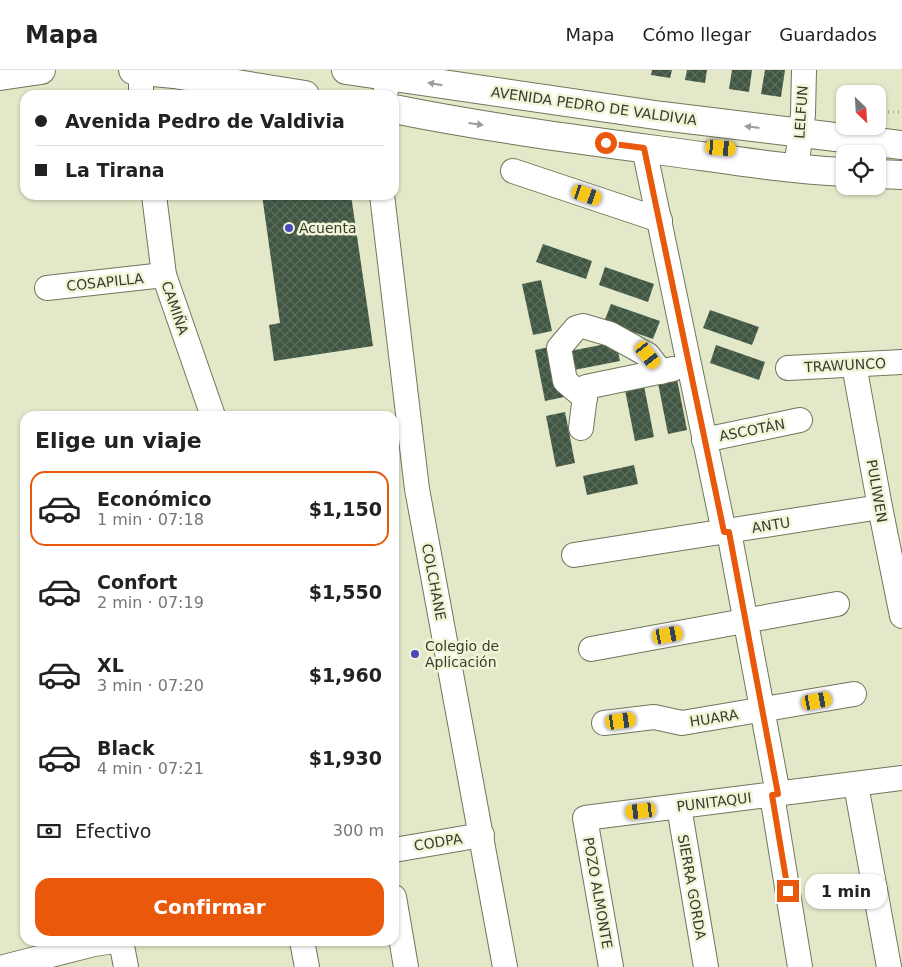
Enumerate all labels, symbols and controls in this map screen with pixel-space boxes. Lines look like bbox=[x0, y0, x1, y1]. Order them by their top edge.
text: Mapa bbox=[25, 21, 98, 49]
text: Mapa bbox=[565, 24, 614, 45]
text: Cómo llegar bbox=[642, 24, 751, 45]
text: Guardados bbox=[779, 24, 877, 45]
one-way arrow bbox=[427, 79, 443, 87]
street label: AVENIDA PEDRO DE VALDIVIA bbox=[490, 84, 698, 128]
street label: LELFUN bbox=[791, 85, 811, 139]
north arrow bbox=[836, 85, 886, 135]
map controls bbox=[836, 85, 886, 195]
text: Avenida Pedro de Valdivia bbox=[65, 110, 345, 132]
one-way arrow bbox=[468, 121, 484, 129]
one-way arrow bbox=[744, 123, 760, 131]
route start bbox=[595, 132, 617, 154]
car bbox=[705, 139, 736, 157]
button: locate bbox=[836, 145, 886, 195]
text: La Tirana bbox=[65, 159, 165, 181]
car bbox=[570, 183, 603, 207]
place label: Acuenta bbox=[299, 220, 356, 236]
marker: Acuenta bbox=[283, 222, 295, 234]
street label: COSAPILLA bbox=[66, 270, 145, 294]
street label: CAMIÑA bbox=[158, 279, 192, 337]
car bbox=[632, 339, 663, 371]
street label: TRAWUNCO bbox=[803, 355, 886, 375]
street label: ASCOTÁN bbox=[718, 416, 786, 444]
text: Elige un viaje bbox=[35, 428, 202, 453]
street label: PULIWEN bbox=[864, 458, 890, 524]
icon: car bbox=[37, 486, 82, 531]
text: Económico bbox=[97, 488, 212, 510]
text: $1,150 bbox=[309, 498, 382, 520]
text: 1 min · 07:18 bbox=[97, 510, 204, 529]
street label: ANTU bbox=[751, 514, 791, 536]
street label: COLCHANE bbox=[419, 542, 449, 622]
icon: car bbox=[37, 569, 82, 614]
text: Confort bbox=[97, 571, 177, 593]
text: $1,550 bbox=[309, 581, 382, 603]
text: 2 min · 07:19 bbox=[97, 593, 204, 612]
car bbox=[651, 625, 684, 645]
place label: Colegio de Aplicación bbox=[425, 638, 499, 670]
marker: Colegio de Aplicación bbox=[409, 648, 421, 660]
icon: car bbox=[37, 652, 82, 697]
text: XL bbox=[97, 654, 124, 676]
text: $1,960 bbox=[309, 664, 382, 686]
text: 3 min · 07:20 bbox=[97, 676, 204, 695]
car bbox=[800, 691, 833, 711]
street label: HUARA bbox=[689, 706, 740, 730]
car bbox=[605, 711, 636, 731]
icon: car bbox=[37, 735, 82, 780]
text: Black bbox=[97, 737, 155, 759]
text: $1,930 bbox=[309, 747, 382, 769]
text: 4 min · 07:21 bbox=[97, 759, 204, 778]
street label: PUNITAQUI bbox=[676, 789, 752, 815]
car bbox=[625, 802, 656, 820]
icon: cash bbox=[35, 817, 63, 845]
text: Efectivo bbox=[75, 820, 151, 842]
text: 300 m bbox=[333, 821, 384, 840]
street label: CODPA bbox=[413, 830, 464, 854]
street label: SIERRA GORDA bbox=[675, 833, 709, 941]
street label: POZO ALMONTE bbox=[580, 836, 616, 950]
callout: 1 min bbox=[806, 874, 888, 908]
button: Confirmar bbox=[35, 878, 384, 936]
route end bbox=[777, 880, 799, 902]
text: 1 min bbox=[821, 882, 871, 901]

